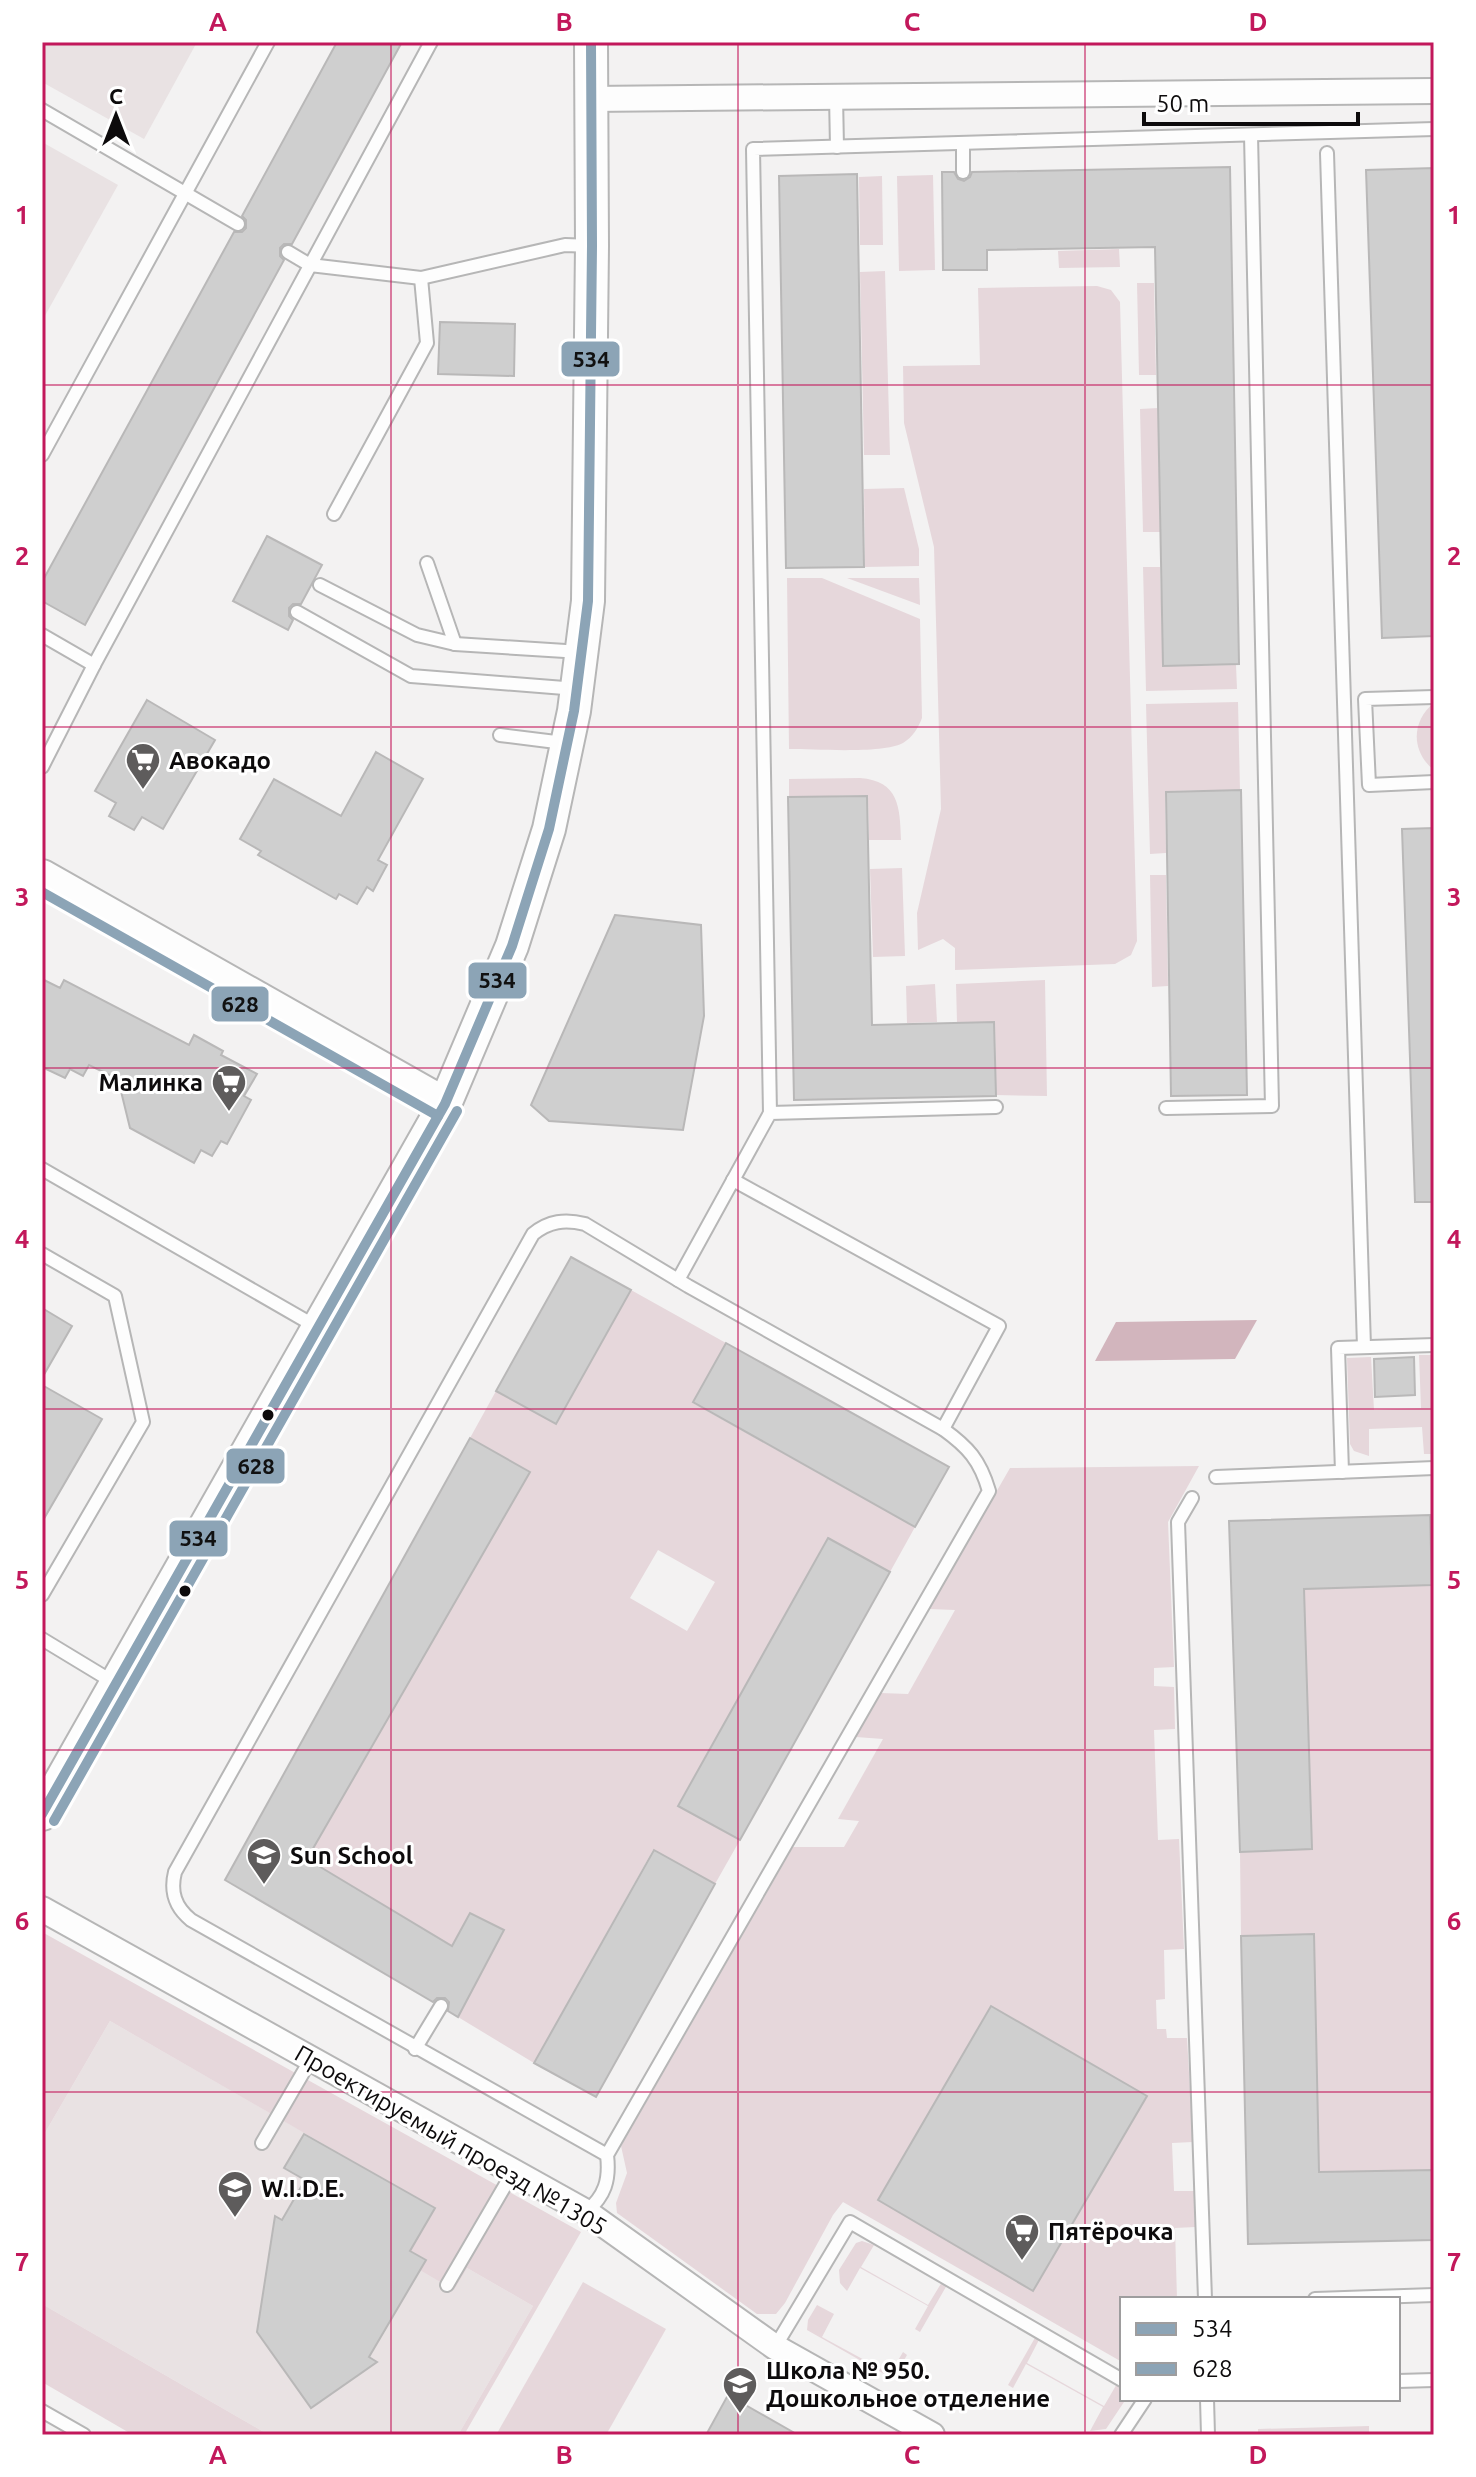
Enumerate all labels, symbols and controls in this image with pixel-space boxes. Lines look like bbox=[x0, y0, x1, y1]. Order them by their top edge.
text: A bbox=[209, 7, 228, 36]
text: B bbox=[555, 7, 573, 36]
text: C bbox=[904, 7, 921, 36]
text: D bbox=[1249, 7, 1267, 36]
north arrow bbox=[76, 76, 156, 156]
scale bar bbox=[1144, 76, 1358, 126]
text: С bbox=[109, 83, 123, 108]
text: 50 m bbox=[1156, 90, 1209, 117]
text: 1 bbox=[15, 200, 29, 229]
text: 1 bbox=[1447, 200, 1461, 229]
line badge: 534 bbox=[560, 340, 621, 378]
text: 534 bbox=[572, 346, 610, 371]
text: 2 bbox=[15, 541, 29, 570]
text: 2 bbox=[1447, 541, 1461, 570]
supermarket icon: Авокадо bbox=[124, 741, 162, 791]
place label: Авокадо bbox=[169, 747, 271, 774]
text: 3 bbox=[15, 882, 29, 911]
text: 3 bbox=[1447, 882, 1461, 911]
line badge: 534 bbox=[467, 961, 528, 1000]
text: 534 bbox=[478, 967, 516, 992]
line badge: 628 bbox=[210, 985, 270, 1023]
text: 628 bbox=[221, 991, 259, 1016]
supermarket icon: Малинка bbox=[210, 1063, 248, 1113]
place label: Малинка bbox=[98, 1069, 203, 1096]
text: 4 bbox=[15, 1224, 29, 1253]
text: 4 bbox=[1447, 1224, 1461, 1253]
unlabelled marker bbox=[260, 1407, 276, 1423]
line badge: 628 bbox=[225, 1447, 286, 1485]
text: 628 bbox=[237, 1453, 275, 1478]
line badge: 534 bbox=[168, 1519, 229, 1558]
text: 534 bbox=[179, 1525, 217, 1550]
text: 5 bbox=[15, 1565, 29, 1594]
text: 5 bbox=[1447, 1565, 1461, 1594]
unlabelled marker bbox=[177, 1583, 193, 1599]
school or university icon: Sun School bbox=[245, 1836, 283, 1886]
place label: Sun School bbox=[290, 1842, 413, 1869]
text: 6 bbox=[15, 1906, 29, 1935]
text: 6 bbox=[1447, 1906, 1461, 1935]
street label: Проектируемый проезд №1305 bbox=[290, 2039, 612, 2241]
school or university icon: W.I.D.E. bbox=[216, 2169, 254, 2219]
place label: W.I.D.E. bbox=[261, 2175, 344, 2202]
supermarket icon: Пятёрочка bbox=[1003, 2212, 1041, 2262]
place label: Пятёрочка bbox=[1048, 2218, 1174, 2245]
text: 7 bbox=[15, 2247, 29, 2276]
text: 7 bbox=[1447, 2247, 1461, 2276]
legend bbox=[1120, 2297, 1400, 2401]
text: 534 bbox=[1192, 2315, 1233, 2342]
text: 628 bbox=[1192, 2355, 1233, 2382]
place label: Школа № 950. Дошкольное отделение bbox=[766, 2357, 1050, 2412]
school or university icon: Школа № 950. Дошкольное отделение bbox=[721, 2365, 759, 2415]
text: A bbox=[209, 2440, 228, 2469]
text: B bbox=[555, 2440, 573, 2469]
text: C bbox=[904, 2440, 921, 2469]
text: D bbox=[1249, 2440, 1267, 2469]

